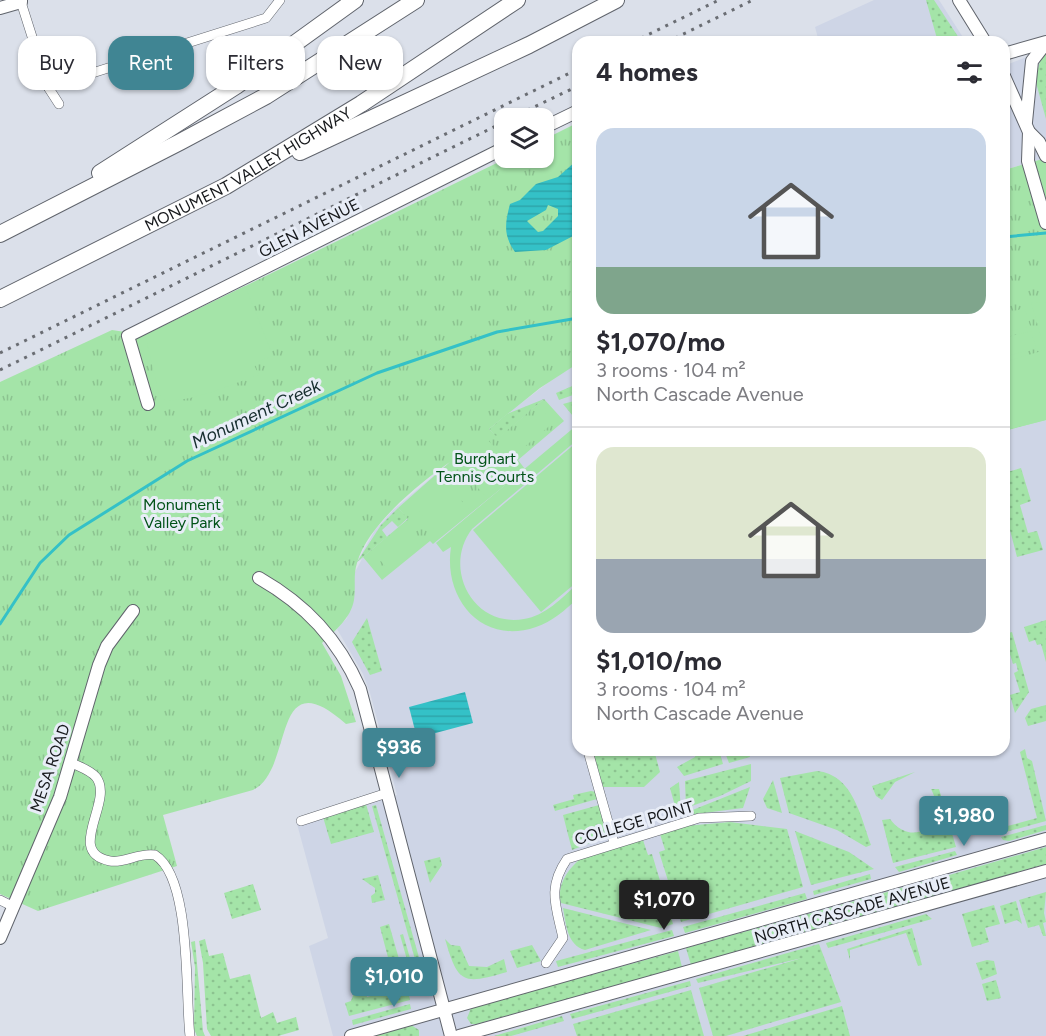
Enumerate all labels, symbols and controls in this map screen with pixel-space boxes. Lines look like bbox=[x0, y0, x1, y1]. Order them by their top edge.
chip: Buy bbox=[18, 36, 96, 90]
chip: Rent bbox=[108, 36, 194, 90]
chip: Filters bbox=[206, 36, 305, 90]
chip: New bbox=[317, 36, 403, 90]
text: 4 homes bbox=[596, 56, 698, 88]
icon: filters bbox=[953, 56, 986, 89]
street label: MONUMENT VALLEY HIGHWAY bbox=[141, 103, 355, 235]
map controls bbox=[494, 108, 554, 168]
button: layers bbox=[494, 108, 554, 168]
icon: home bbox=[737, 167, 845, 275]
street label: GLEN AVENUE bbox=[256, 195, 362, 261]
text: $1,070/mo bbox=[596, 326, 725, 358]
text: 3 rooms · 104 m² bbox=[596, 358, 746, 382]
water label: Monument Creek bbox=[188, 374, 325, 454]
text: North Cascade Avenue bbox=[596, 382, 804, 406]
park label: Burghart Tennis Courts bbox=[436, 449, 534, 486]
icon: home bbox=[737, 486, 845, 594]
park label: Monument Valley Park bbox=[143, 495, 221, 532]
text: $1,010/mo bbox=[596, 645, 722, 677]
text: 3 rooms · 104 m² bbox=[596, 677, 746, 701]
text: North Cascade Avenue bbox=[596, 701, 804, 725]
street label: MESA ROAD bbox=[26, 721, 74, 815]
pin: $936 bbox=[363, 728, 435, 779]
text: $936 bbox=[376, 735, 422, 759]
pin: $1,980 bbox=[915, 796, 1013, 847]
street label: COLLEGE POINT bbox=[572, 797, 696, 849]
text: $1,980 bbox=[933, 803, 995, 827]
street label: NORTH CASCADE AVENUE bbox=[752, 873, 952, 947]
pin: $1,070 bbox=[615, 880, 713, 931]
text: $1,070 bbox=[633, 887, 695, 911]
pin: $1,010 bbox=[345, 957, 443, 1008]
text: $1,010 bbox=[364, 964, 424, 988]

